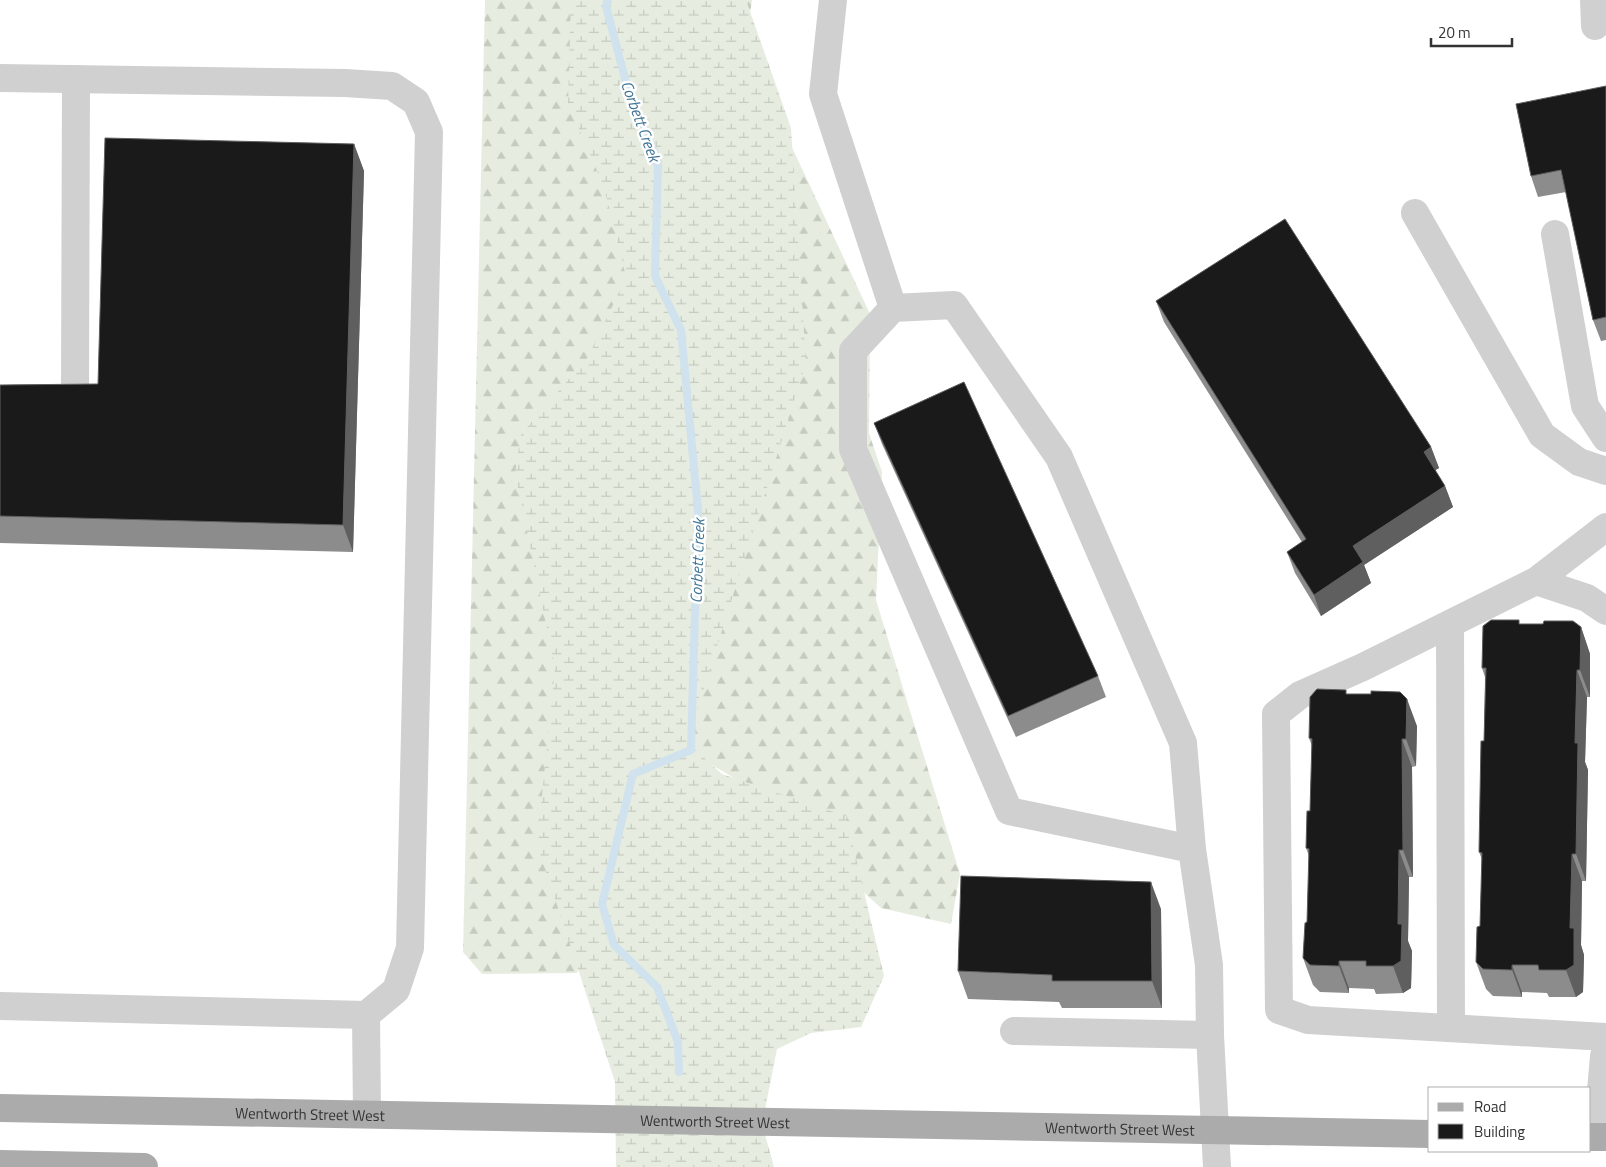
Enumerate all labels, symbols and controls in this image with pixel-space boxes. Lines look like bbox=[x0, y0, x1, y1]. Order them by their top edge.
scale bar bbox=[1431, 15, 1512, 47]
text: 20 m bbox=[1438, 21, 1471, 44]
water label: Corbett Creek bbox=[615, 77, 667, 167]
water label: Corbett Creek bbox=[684, 516, 711, 604]
legend bbox=[1428, 1087, 1591, 1152]
text: Road bbox=[1474, 1095, 1506, 1118]
street label: Wentworth Street West bbox=[235, 1101, 386, 1127]
street label: Wentworth Street West bbox=[640, 1108, 791, 1134]
street label: Wentworth Street West bbox=[1045, 1116, 1196, 1141]
text: Building bbox=[1474, 1120, 1525, 1143]

